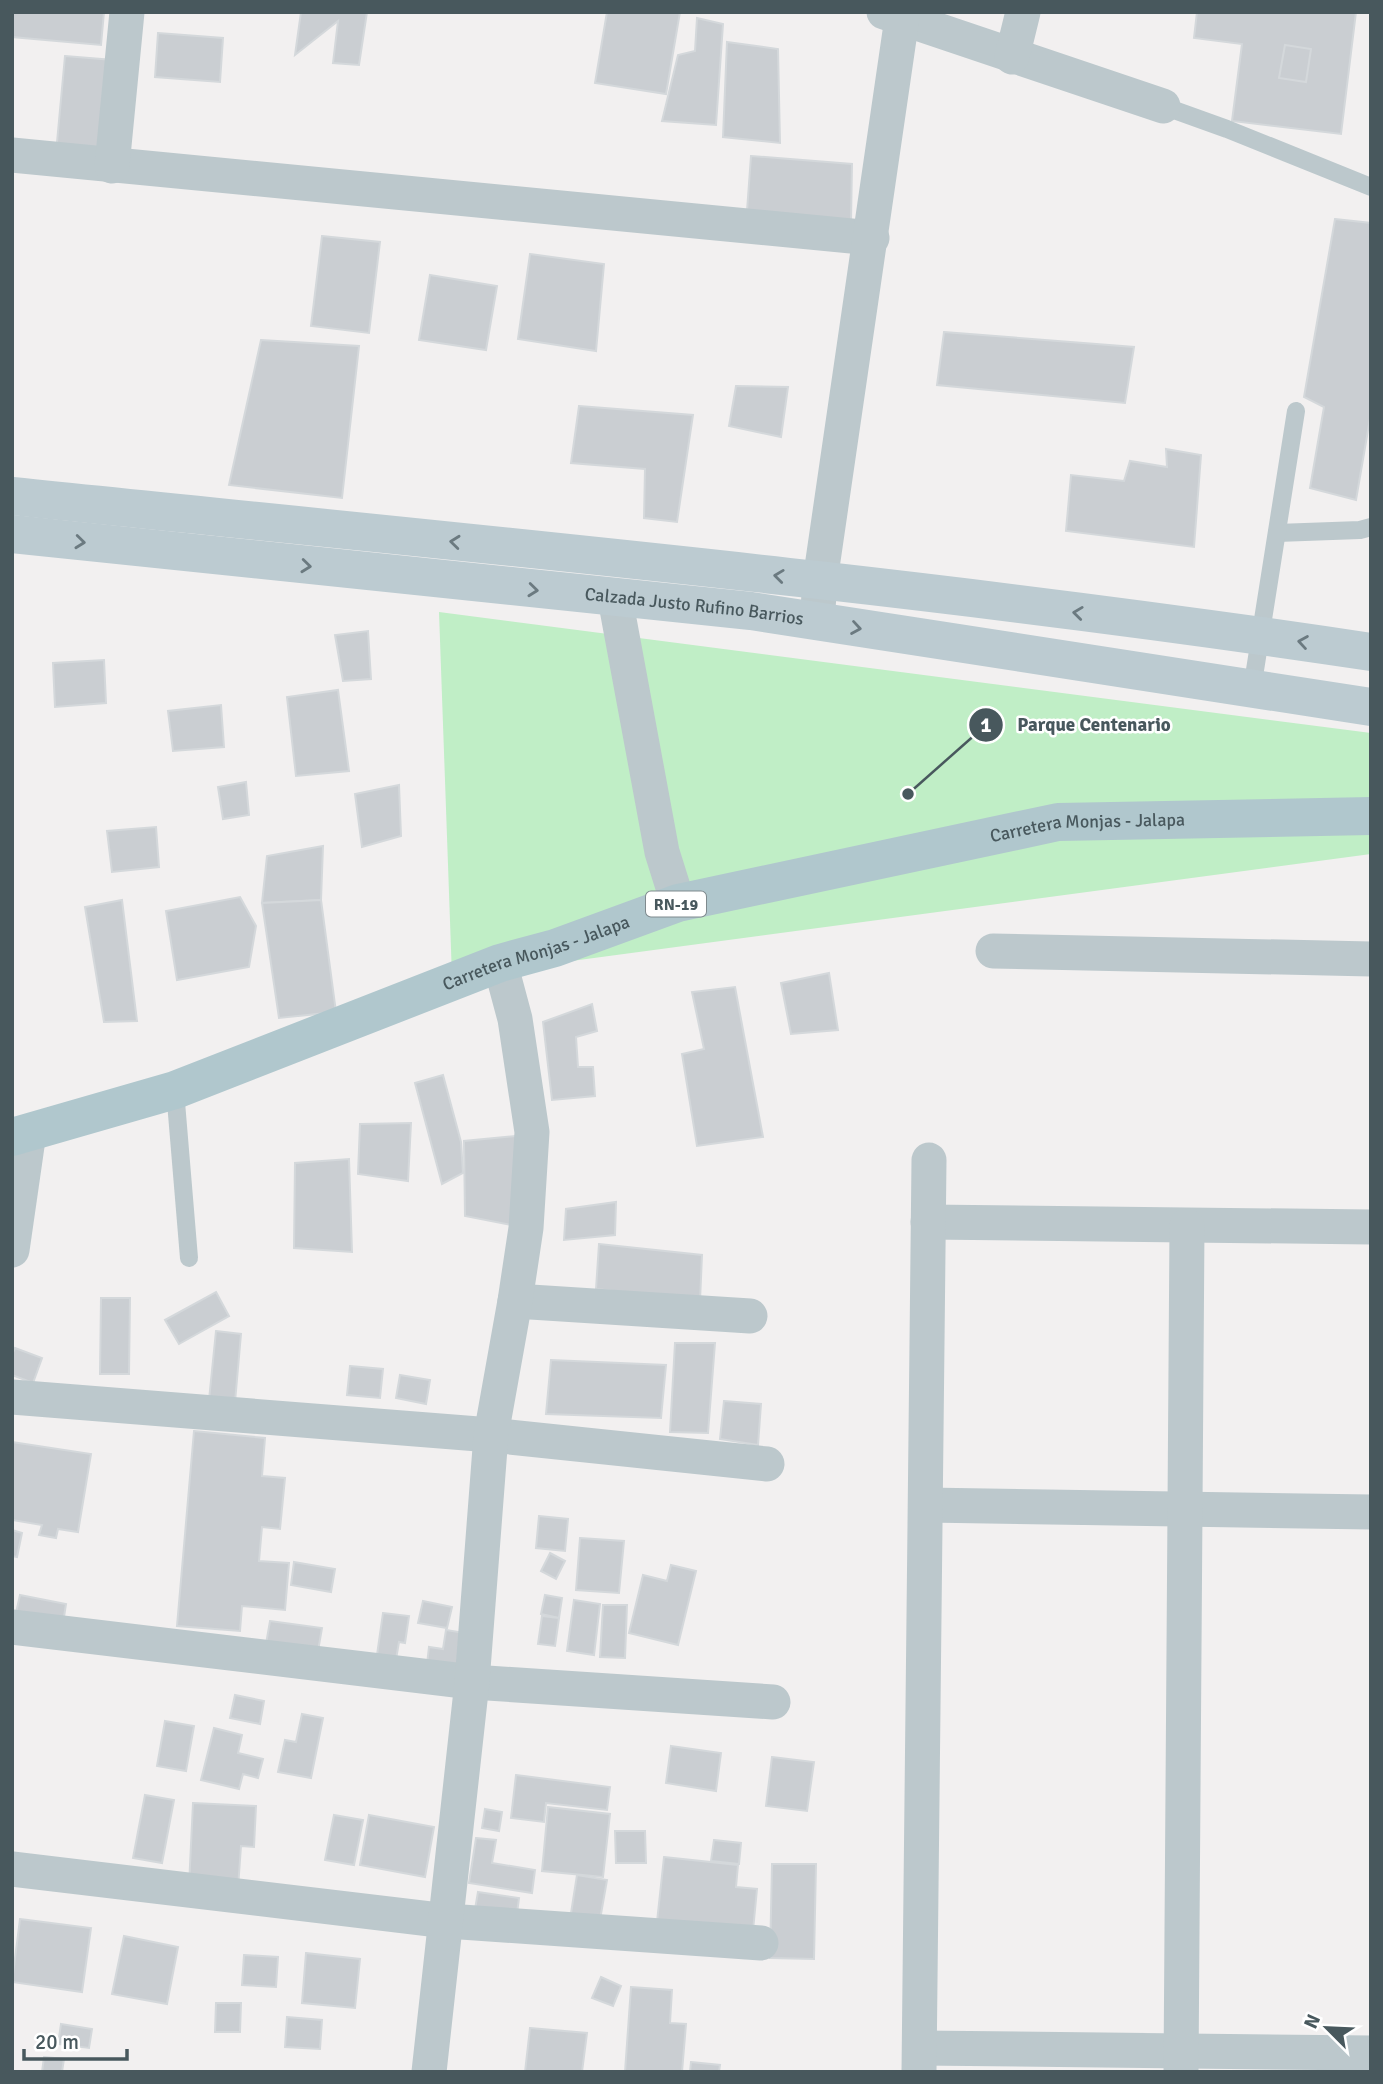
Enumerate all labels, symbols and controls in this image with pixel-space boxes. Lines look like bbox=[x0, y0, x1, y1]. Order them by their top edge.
one-way arrow bbox=[74, 534, 86, 549]
one-way arrow bbox=[449, 534, 461, 549]
one-way arrow bbox=[301, 558, 312, 573]
one-way arrow bbox=[773, 568, 785, 583]
one-way arrow bbox=[527, 582, 538, 597]
street label: Calzada Justo Rufino Barrios bbox=[584, 583, 805, 630]
one-way arrow bbox=[1072, 605, 1084, 620]
one-way arrow bbox=[850, 620, 862, 635]
one-way arrow bbox=[1297, 635, 1309, 650]
callout: Parque Centenario bbox=[968, 705, 1185, 745]
text: 1 bbox=[980, 712, 992, 738]
text: Parque Centenario bbox=[1017, 713, 1171, 737]
street label: Carretera Monjas - Jalapa bbox=[988, 809, 1185, 847]
road number: RN-19 bbox=[646, 891, 706, 916]
street label: Carretera Monjas - Jalapa bbox=[439, 911, 633, 995]
north arrow bbox=[1292, 1993, 1362, 2063]
text: N bbox=[1299, 2011, 1326, 2032]
scale bar bbox=[24, 2018, 128, 2062]
text: 20 m bbox=[35, 2029, 79, 2055]

